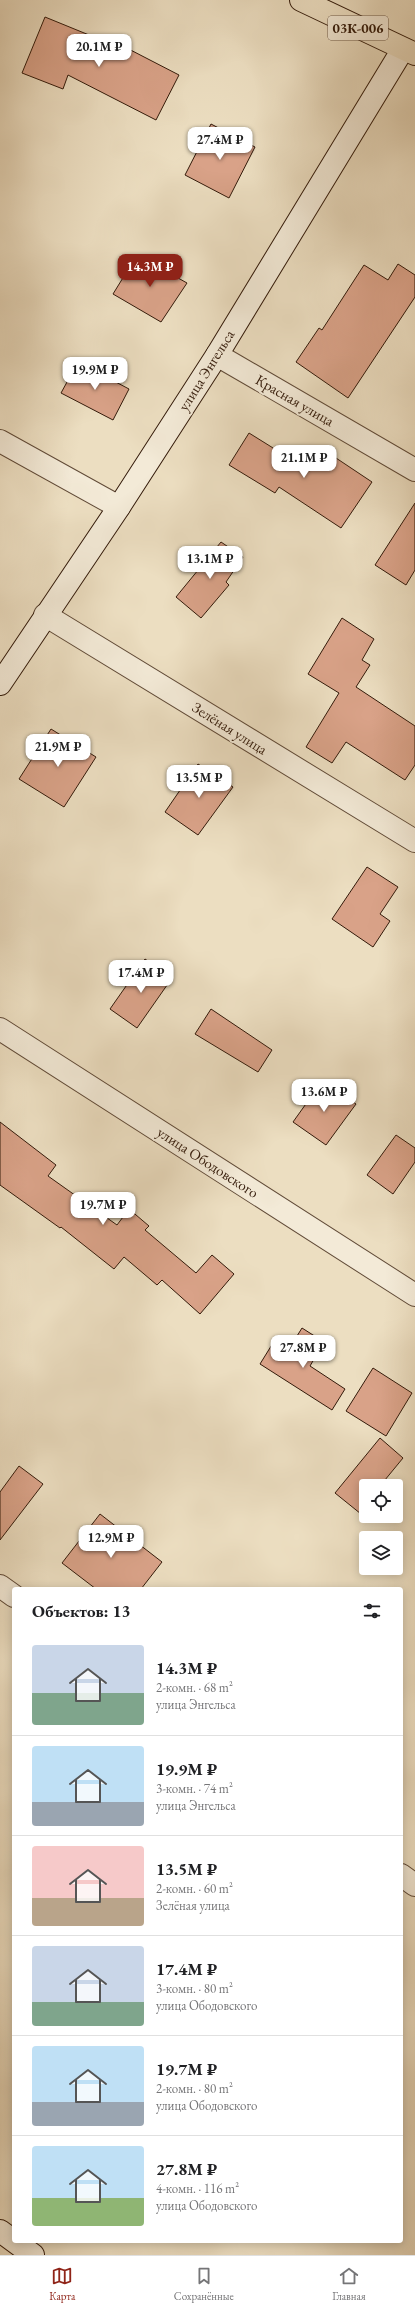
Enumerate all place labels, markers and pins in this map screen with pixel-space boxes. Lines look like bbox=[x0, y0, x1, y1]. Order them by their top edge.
pin: 20.1M ₽ bbox=[62, 34, 136, 68]
pin: 27.4M ₽ bbox=[183, 127, 257, 161]
pin: 14.3M ₽ bbox=[113, 254, 187, 288]
pin: 19.9M ₽ bbox=[58, 357, 132, 391]
pin: 21.1M ₽ bbox=[267, 445, 341, 479]
pin: 13.1M ₽ bbox=[173, 546, 247, 580]
pin: 21.9M ₽ bbox=[21, 734, 95, 768]
pin: 13.5M ₽ bbox=[162, 765, 236, 799]
pin: 17.4M ₽ bbox=[104, 960, 178, 994]
pin: 13.6M ₽ bbox=[287, 1079, 361, 1113]
pin: 19.7M ₽ bbox=[66, 1192, 140, 1226]
pin: 27.8M ₽ bbox=[266, 1335, 340, 1369]
pin: 12.9M ₽ bbox=[74, 1525, 148, 1559]

